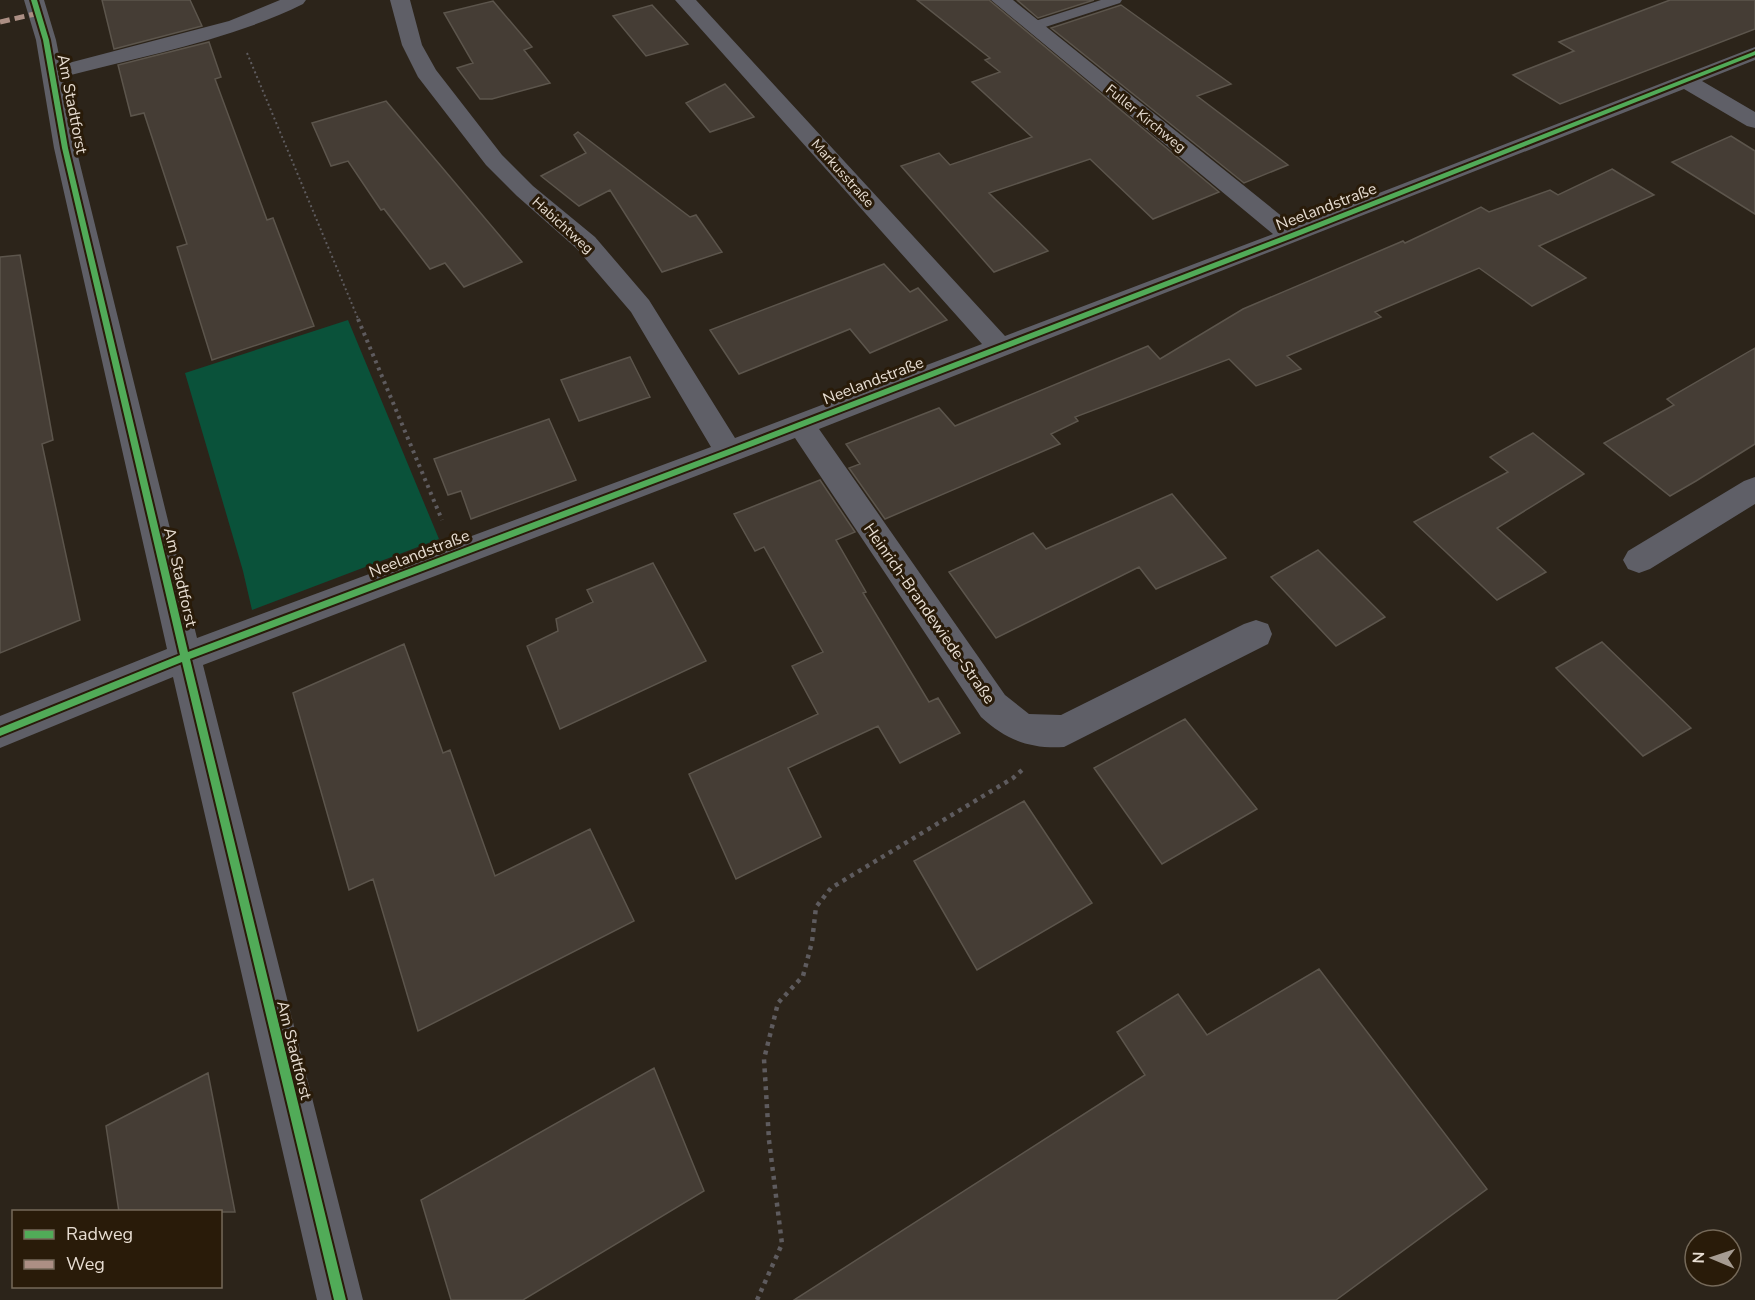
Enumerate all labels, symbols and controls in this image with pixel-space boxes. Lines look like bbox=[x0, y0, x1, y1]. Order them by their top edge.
street label: Am Stadtforst bbox=[52, 52, 93, 156]
street label: Fuller Kirchweg bbox=[1102, 80, 1190, 157]
street label: Markusstraße bbox=[807, 135, 878, 212]
street label: Neelandstraße bbox=[1273, 178, 1380, 236]
street label: Habichtweg bbox=[528, 193, 597, 258]
street label: Neelandstraße bbox=[820, 352, 927, 410]
street label: Heinrich-Brandewiede-Straße bbox=[858, 519, 1000, 708]
street label: Am Stadtforst bbox=[158, 525, 202, 629]
street label: Neelandstraße bbox=[366, 525, 473, 583]
street label: Am Stadtforst bbox=[271, 998, 317, 1102]
legend bbox=[12, 1210, 222, 1288]
text: Radweg bbox=[66, 1222, 133, 1246]
north arrow bbox=[1683, 1228, 1743, 1288]
text: N bbox=[1688, 1251, 1710, 1264]
text: Weg bbox=[66, 1252, 105, 1276]

